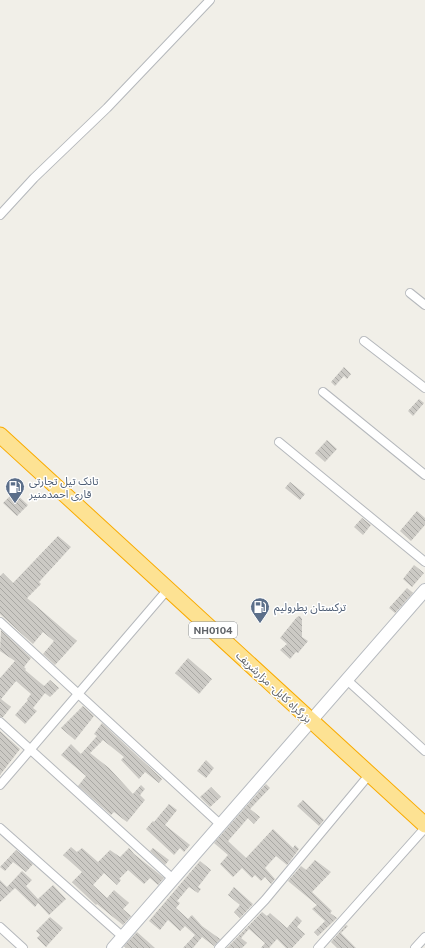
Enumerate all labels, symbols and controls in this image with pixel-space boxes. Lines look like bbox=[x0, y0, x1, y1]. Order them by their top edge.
place label: تانک تیل تجارتی قاری احمدمنیر bbox=[28, 475, 99, 501]
fuel station icon: تانک تیل تجارتی قاری احمدمنیر bbox=[4, 476, 26, 504]
fuel station icon: ترکستان پطرولیم bbox=[249, 596, 271, 624]
place label: ترکستان پطرولیم bbox=[274, 601, 346, 616]
road number: NH0104 bbox=[189, 622, 237, 638]
street label: بزرگراه کابل - مزارشریف bbox=[233, 649, 314, 726]

